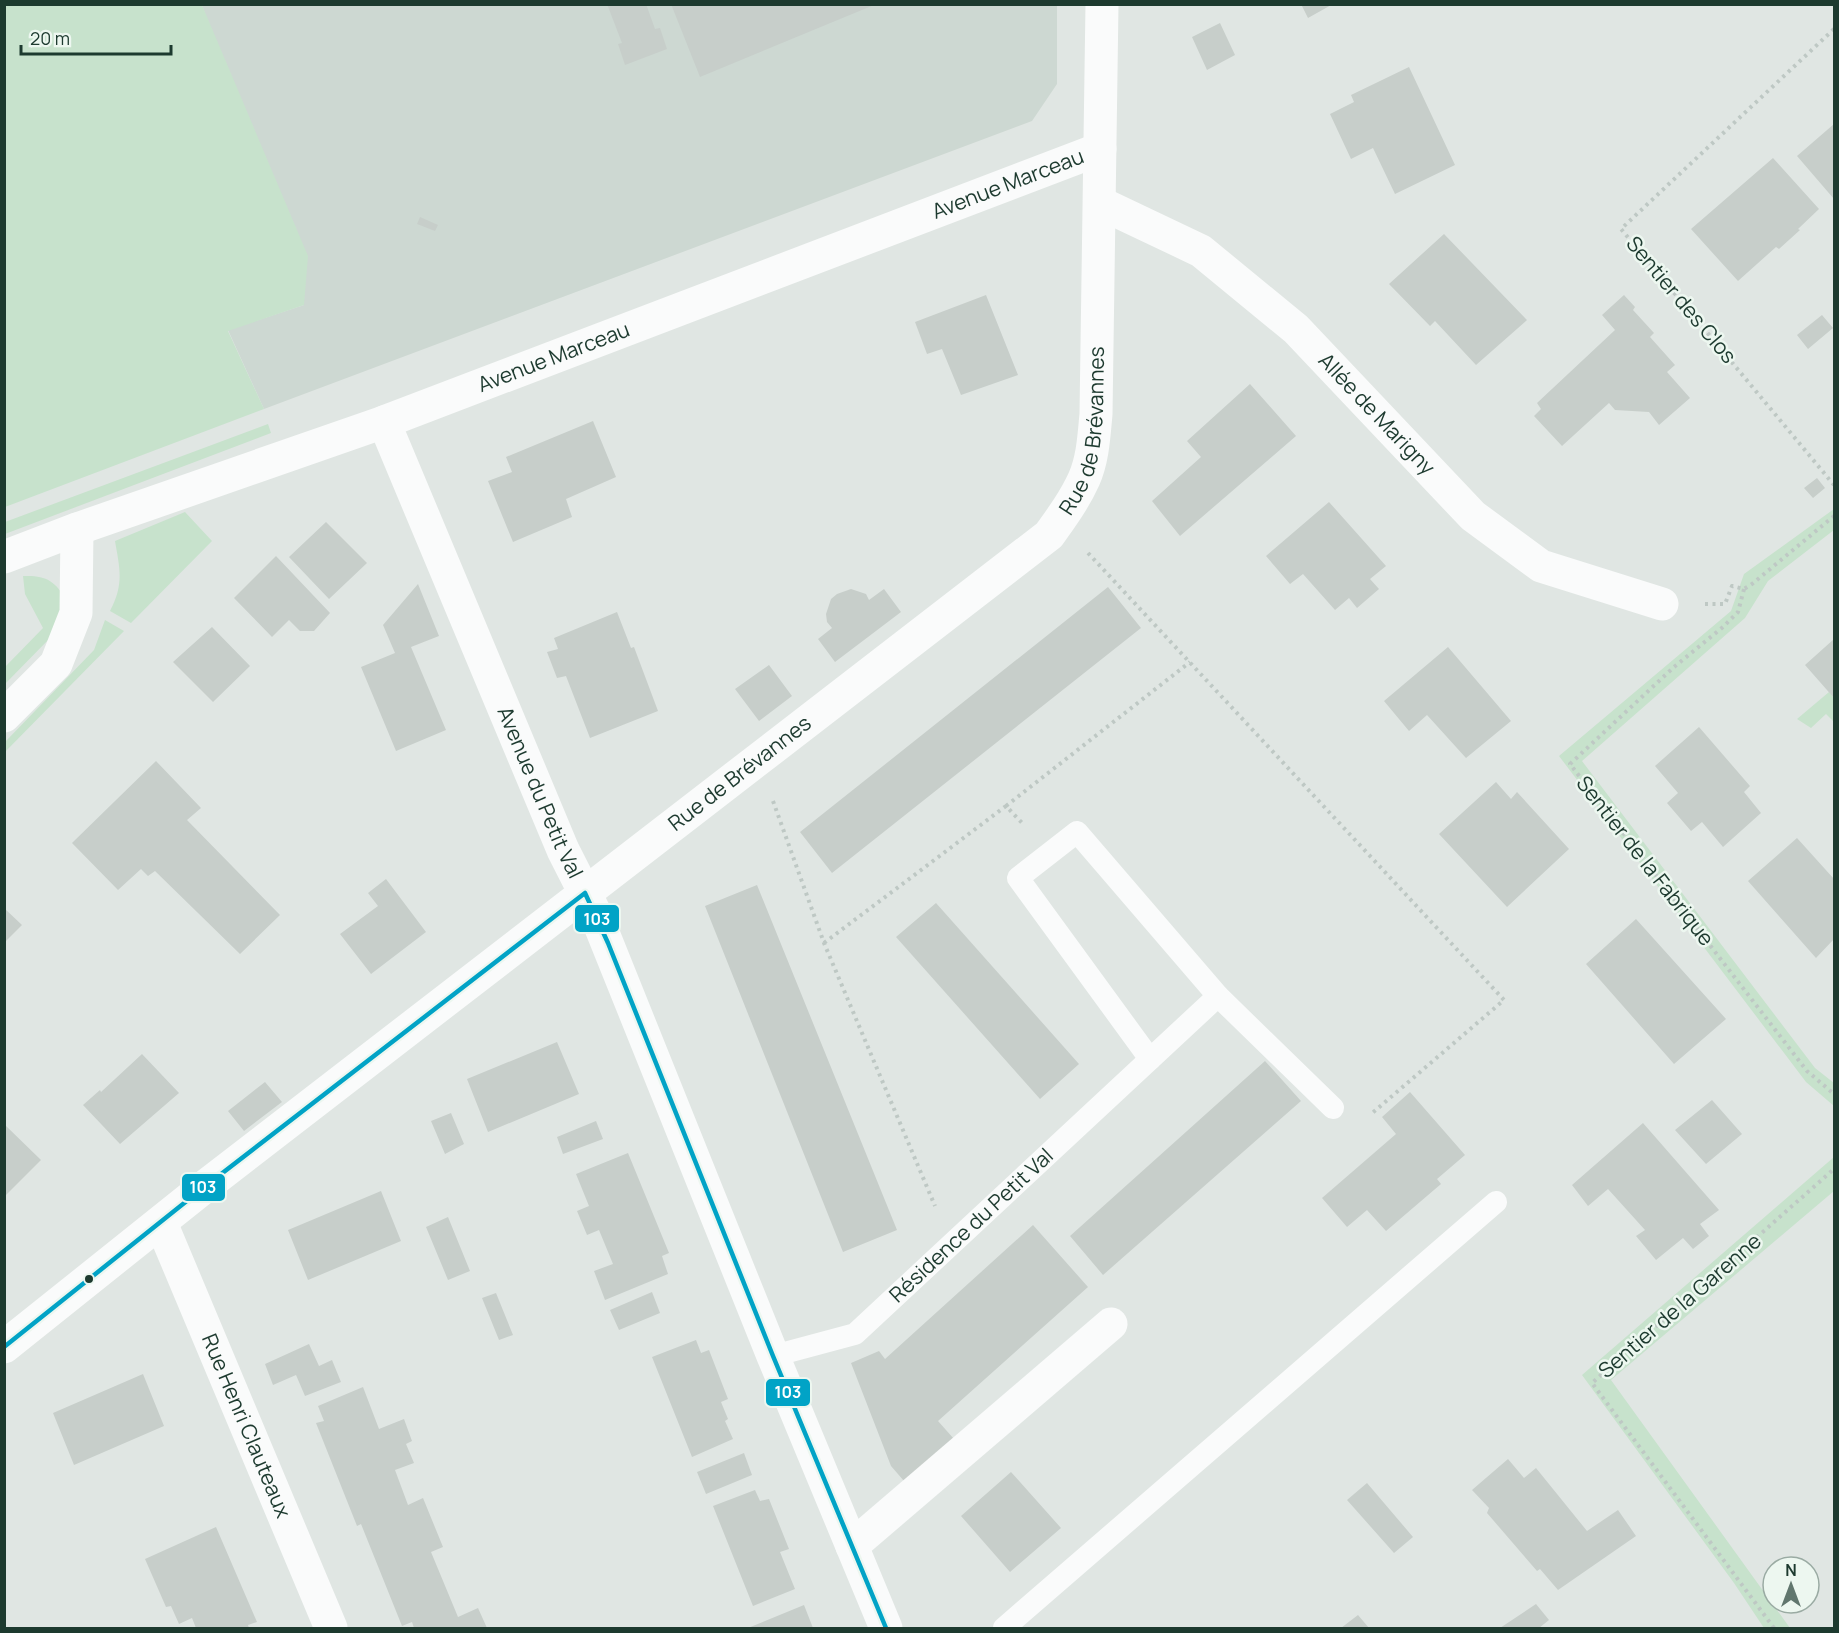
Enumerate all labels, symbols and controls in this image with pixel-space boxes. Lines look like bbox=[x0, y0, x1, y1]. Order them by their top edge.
scale bar bbox=[21, 18, 171, 56]
text: 20 m bbox=[30, 26, 70, 50]
street label: Avenue Marceau bbox=[928, 142, 1087, 225]
street label: Sentier des Clos bbox=[1620, 230, 1743, 369]
street label: Avenue Marceau bbox=[474, 315, 633, 398]
street label: Rue de Brévannes bbox=[1052, 346, 1110, 520]
street label: Allée de Marigny bbox=[1313, 346, 1442, 481]
street label: Avenue du Petit Val bbox=[492, 702, 590, 883]
street label: Rue de Brévannes bbox=[662, 709, 817, 837]
street label: Sentier de la Fabrique bbox=[1571, 770, 1721, 951]
line badge: 103 bbox=[574, 904, 620, 933]
text: 103 bbox=[584, 908, 610, 930]
street label: Résidence du Petit Val bbox=[883, 1142, 1059, 1308]
line badge: 103 bbox=[181, 1173, 226, 1202]
text: 103 bbox=[190, 1176, 216, 1198]
street label: Sentier de la Garenne bbox=[1592, 1227, 1767, 1384]
unlabelled marker bbox=[83, 1273, 95, 1285]
street label: Rue Henri Clauteaux bbox=[196, 1329, 298, 1522]
line badge: 103 bbox=[765, 1378, 811, 1407]
text: 103 bbox=[775, 1381, 801, 1403]
north arrow bbox=[1761, 1555, 1821, 1615]
text: N bbox=[1785, 1559, 1797, 1581]

